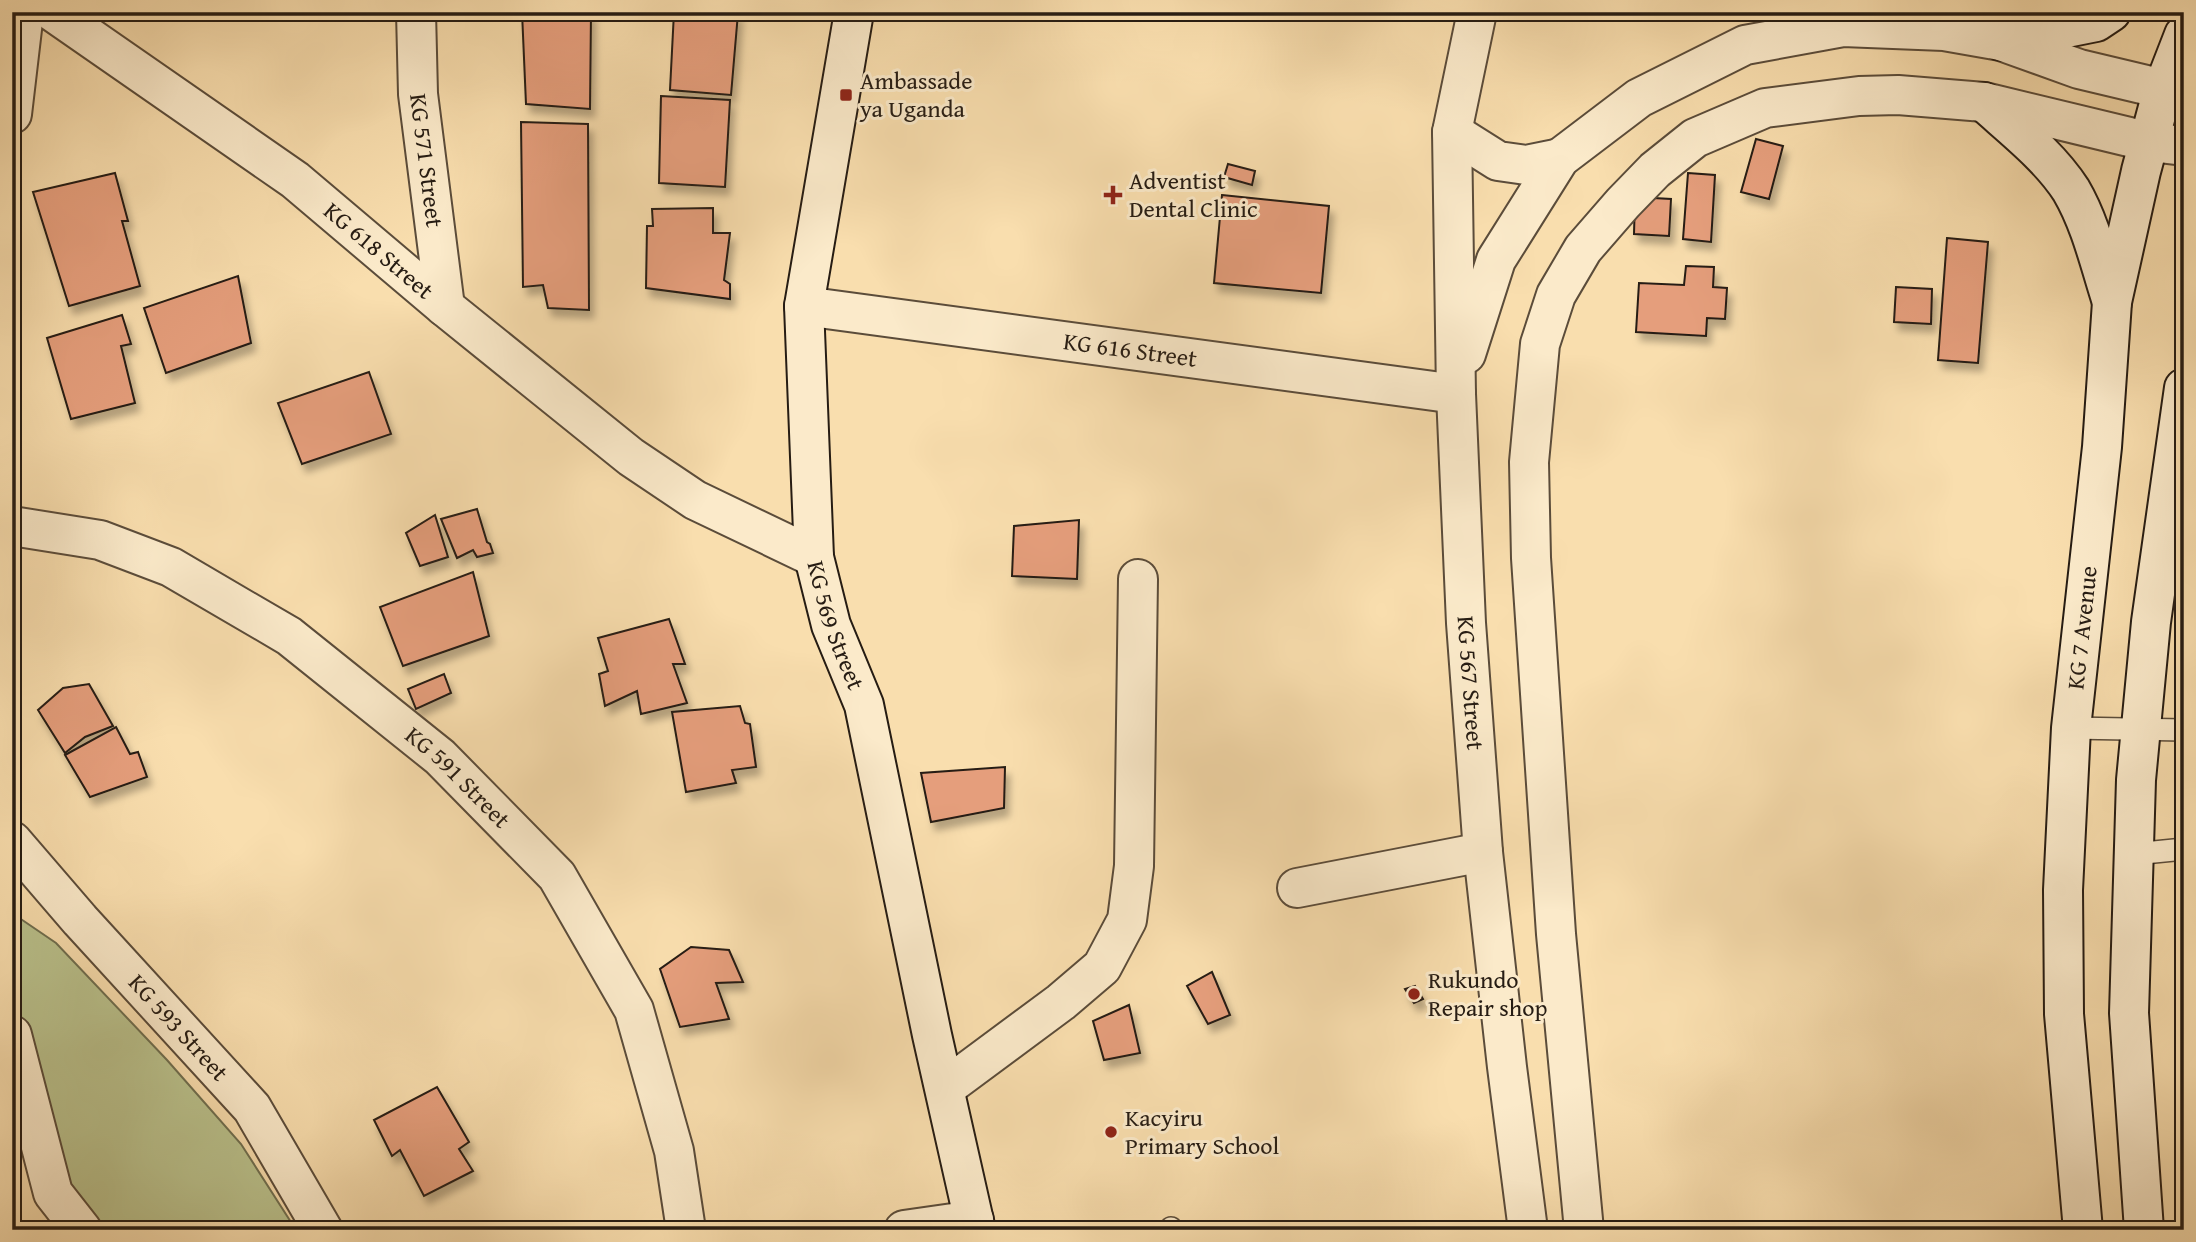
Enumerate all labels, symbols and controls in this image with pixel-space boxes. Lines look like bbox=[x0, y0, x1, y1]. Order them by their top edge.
place label: Ambassade ya Uganda bbox=[859, 63, 972, 126]
marker: Ambassade ya Uganda bbox=[838, 87, 854, 103]
street label: KG 571 Street bbox=[401, 92, 453, 230]
place label: Adventist Dental Clinic bbox=[1129, 163, 1258, 226]
marker: Adventist Dental Clinic bbox=[1103, 185, 1123, 205]
street label: KG 618 Street bbox=[316, 194, 442, 307]
street label: KG 616 Street bbox=[1061, 323, 1200, 376]
street label: KG 569 Street bbox=[799, 557, 874, 695]
street label: KG 7 Avenue bbox=[2057, 564, 2106, 691]
street label: KG 567 Street bbox=[1449, 615, 1493, 752]
street label: KG 591 Street bbox=[398, 718, 519, 836]
place label: Rukundo Repair shop bbox=[1428, 962, 1548, 1025]
street label: KG 593 Street bbox=[120, 966, 237, 1089]
marker: Rukundo Repair shop bbox=[1406, 986, 1422, 1002]
place label: Kacyiru Primary School bbox=[1125, 1100, 1280, 1163]
marker: Kacyiru Primary School bbox=[1103, 1124, 1119, 1140]

